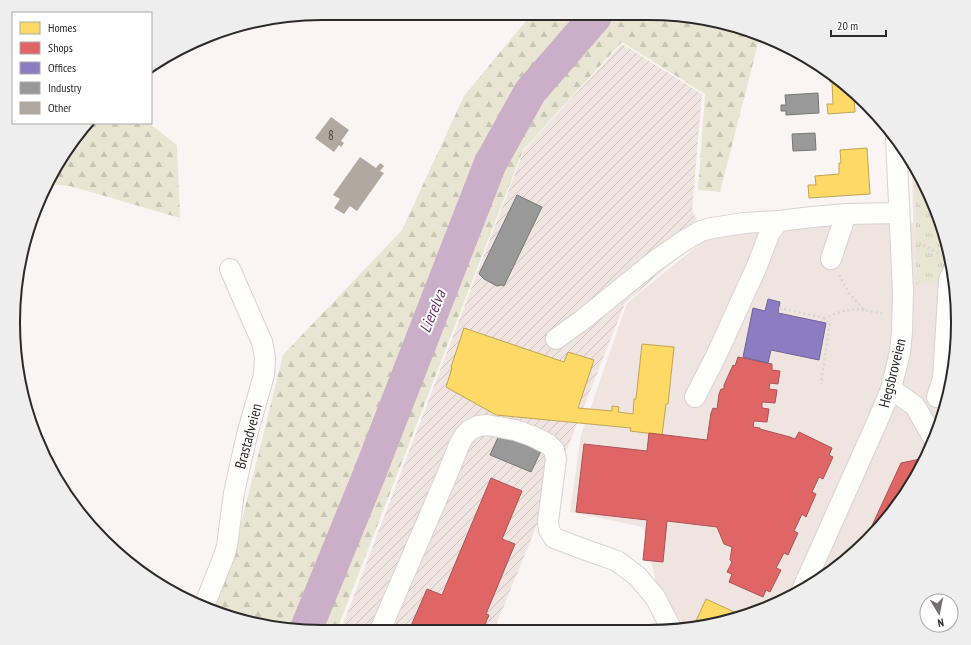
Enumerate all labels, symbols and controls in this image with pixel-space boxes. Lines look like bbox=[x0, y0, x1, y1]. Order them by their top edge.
legend bbox=[12, 12, 152, 124]
scale bar bbox=[831, 12, 886, 38]
text: 20 m bbox=[837, 18, 858, 33]
text: Homes bbox=[48, 20, 76, 35]
text: Shops bbox=[48, 40, 73, 55]
text: Offices bbox=[48, 60, 76, 75]
text: Industry bbox=[48, 80, 82, 95]
text: Other bbox=[48, 100, 72, 115]
house number: 8 bbox=[328, 127, 334, 144]
water label: Lierelva bbox=[414, 285, 450, 335]
street label: Hegsbroveien bbox=[874, 336, 910, 410]
street label: Brastadveien bbox=[230, 401, 266, 471]
north arrow bbox=[919, 593, 959, 633]
text: N bbox=[937, 615, 945, 630]

